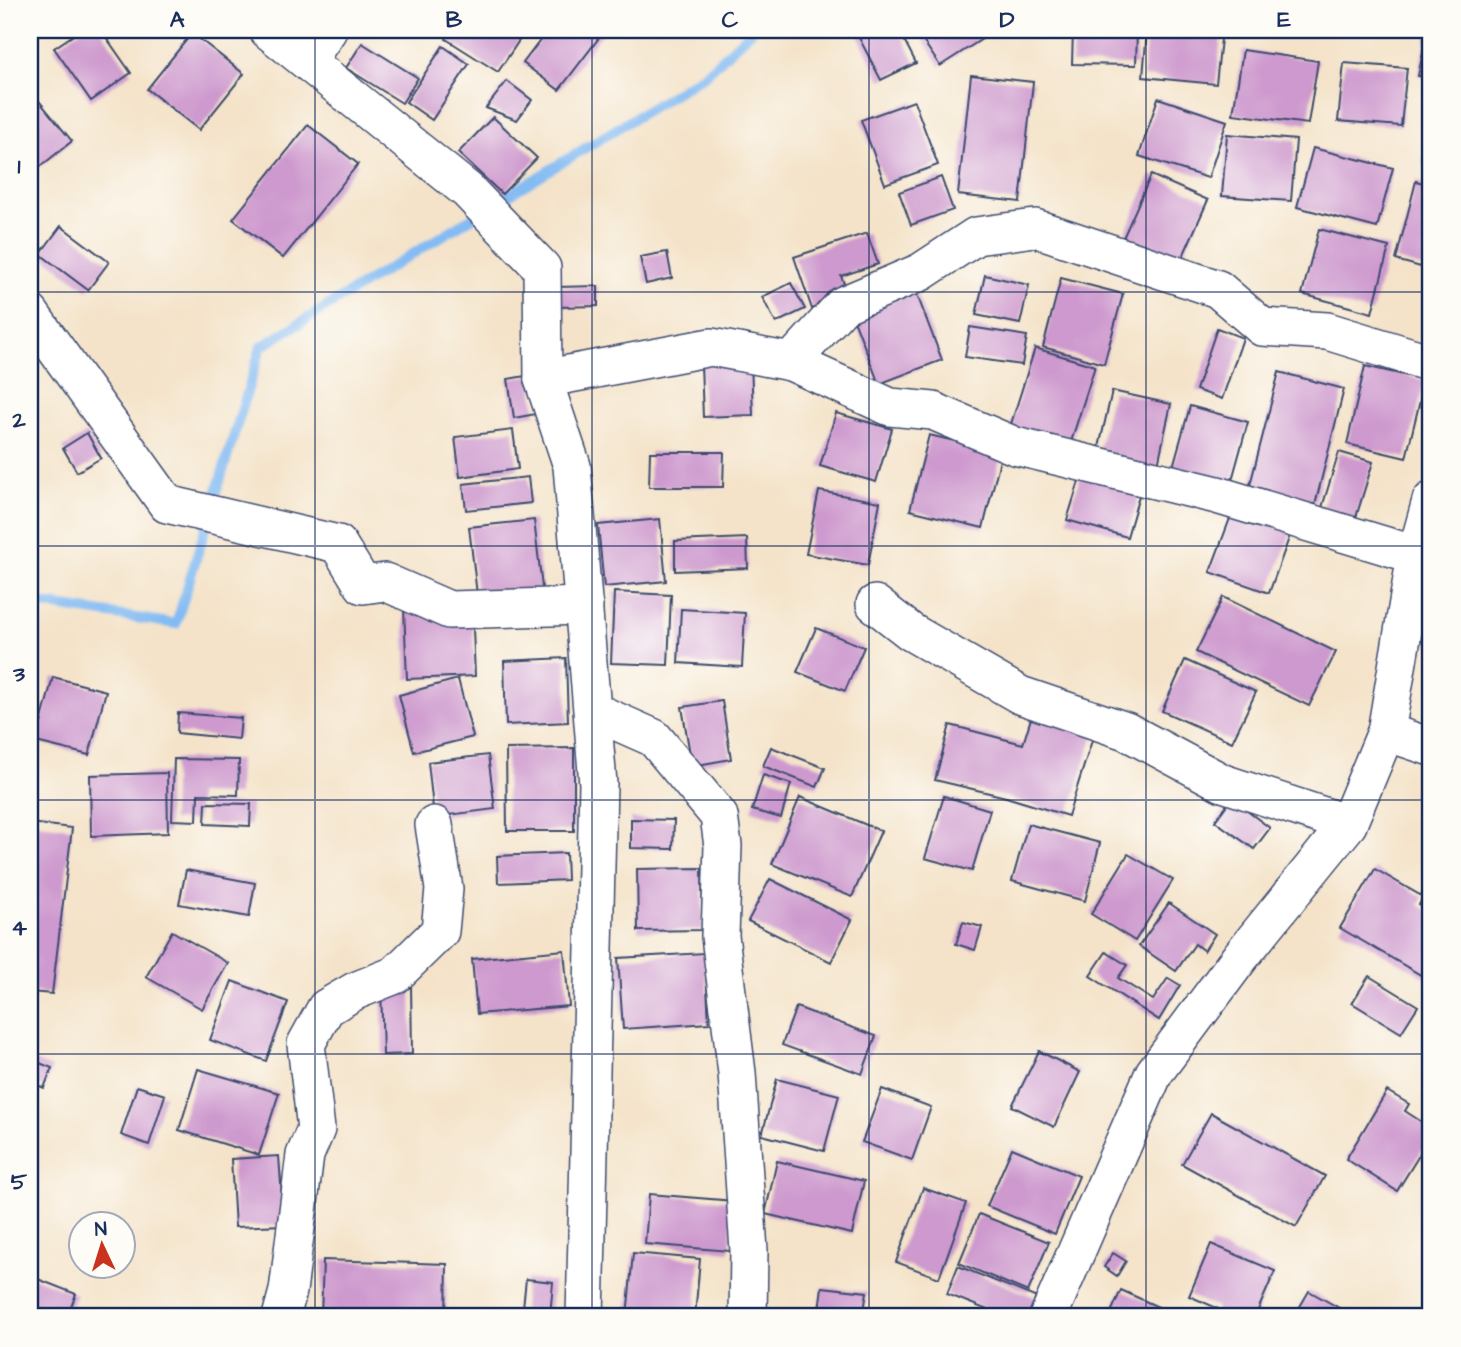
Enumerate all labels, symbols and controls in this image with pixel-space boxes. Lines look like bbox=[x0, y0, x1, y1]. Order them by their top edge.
text: A bbox=[170, 4, 185, 36]
text: B bbox=[446, 4, 463, 36]
text: C bbox=[722, 4, 739, 36]
text: D bbox=[1000, 4, 1015, 36]
text: E bbox=[1277, 4, 1291, 36]
text: 1 bbox=[18, 150, 21, 182]
text: 2 bbox=[11, 404, 26, 436]
text: 3 bbox=[12, 658, 25, 690]
text: 4 bbox=[11, 912, 27, 944]
text: 5 bbox=[11, 1166, 28, 1198]
north arrow bbox=[66, 1210, 136, 1280]
text: N bbox=[94, 1216, 108, 1243]

